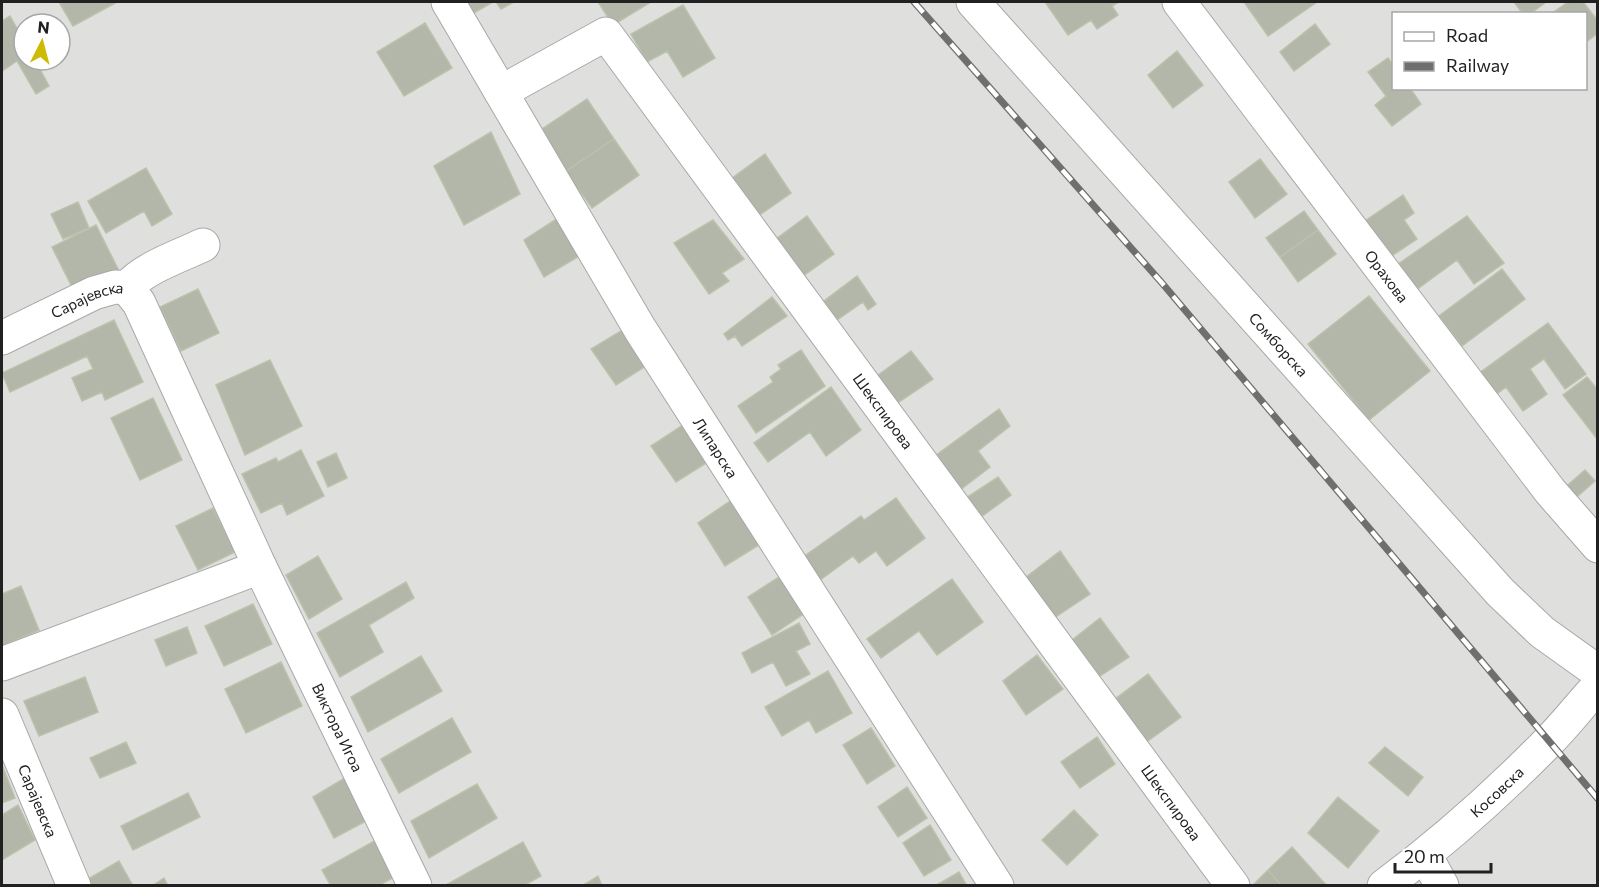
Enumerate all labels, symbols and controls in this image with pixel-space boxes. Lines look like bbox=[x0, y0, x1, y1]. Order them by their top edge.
north arrow bbox=[12, 12, 72, 72]
legend bbox=[1392, 12, 1587, 90]
text: N bbox=[37, 17, 51, 37]
text: Road bbox=[1446, 24, 1488, 46]
text: Railway bbox=[1446, 54, 1509, 76]
street label: Орахова bbox=[1361, 246, 1413, 306]
street label: Сарајевска bbox=[48, 278, 124, 322]
street label: Сомборска bbox=[1245, 309, 1312, 380]
street label: Шекспирова bbox=[850, 370, 917, 452]
street label: Липарска bbox=[690, 414, 742, 481]
street label: Виктора Игоа bbox=[309, 680, 367, 775]
street label: Сарајевска bbox=[15, 761, 61, 840]
street label: Шекспирова bbox=[1138, 761, 1205, 844]
street label: Косовска bbox=[1466, 763, 1527, 821]
scale bar bbox=[1395, 836, 1491, 874]
text: 20 m bbox=[1404, 845, 1445, 867]

